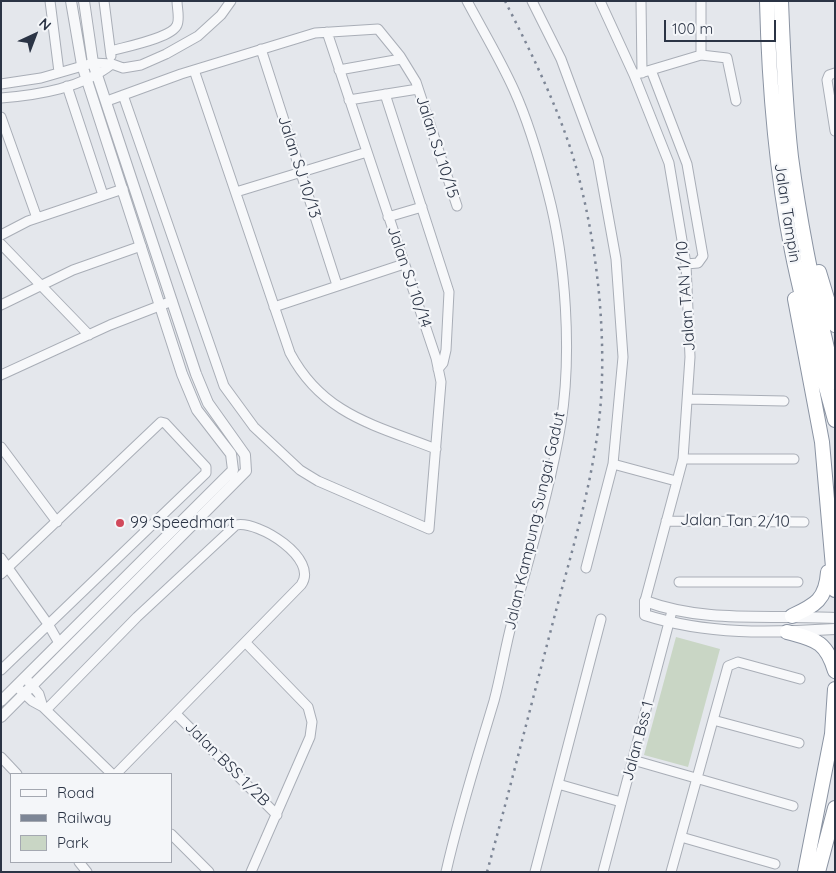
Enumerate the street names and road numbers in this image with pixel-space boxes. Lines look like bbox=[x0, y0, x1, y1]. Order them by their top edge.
street label: Jalan SJ 10/15 bbox=[411, 93, 463, 201]
street label: Jalan SJ 10/13 bbox=[273, 113, 325, 221]
street label: Jalan Tampin bbox=[770, 162, 804, 264]
street label: Jalan SJ 10/14 bbox=[383, 224, 435, 330]
street label: Jalan TAN 1/10 bbox=[673, 240, 699, 352]
street label: Jalan Kampung Sungai Gadut bbox=[500, 410, 570, 632]
street label: Jalan Tan 2/10 bbox=[680, 510, 790, 532]
street label: Jalan Bss 1 bbox=[618, 699, 658, 783]
street label: Jalan BSS 1/2B bbox=[181, 718, 273, 810]

